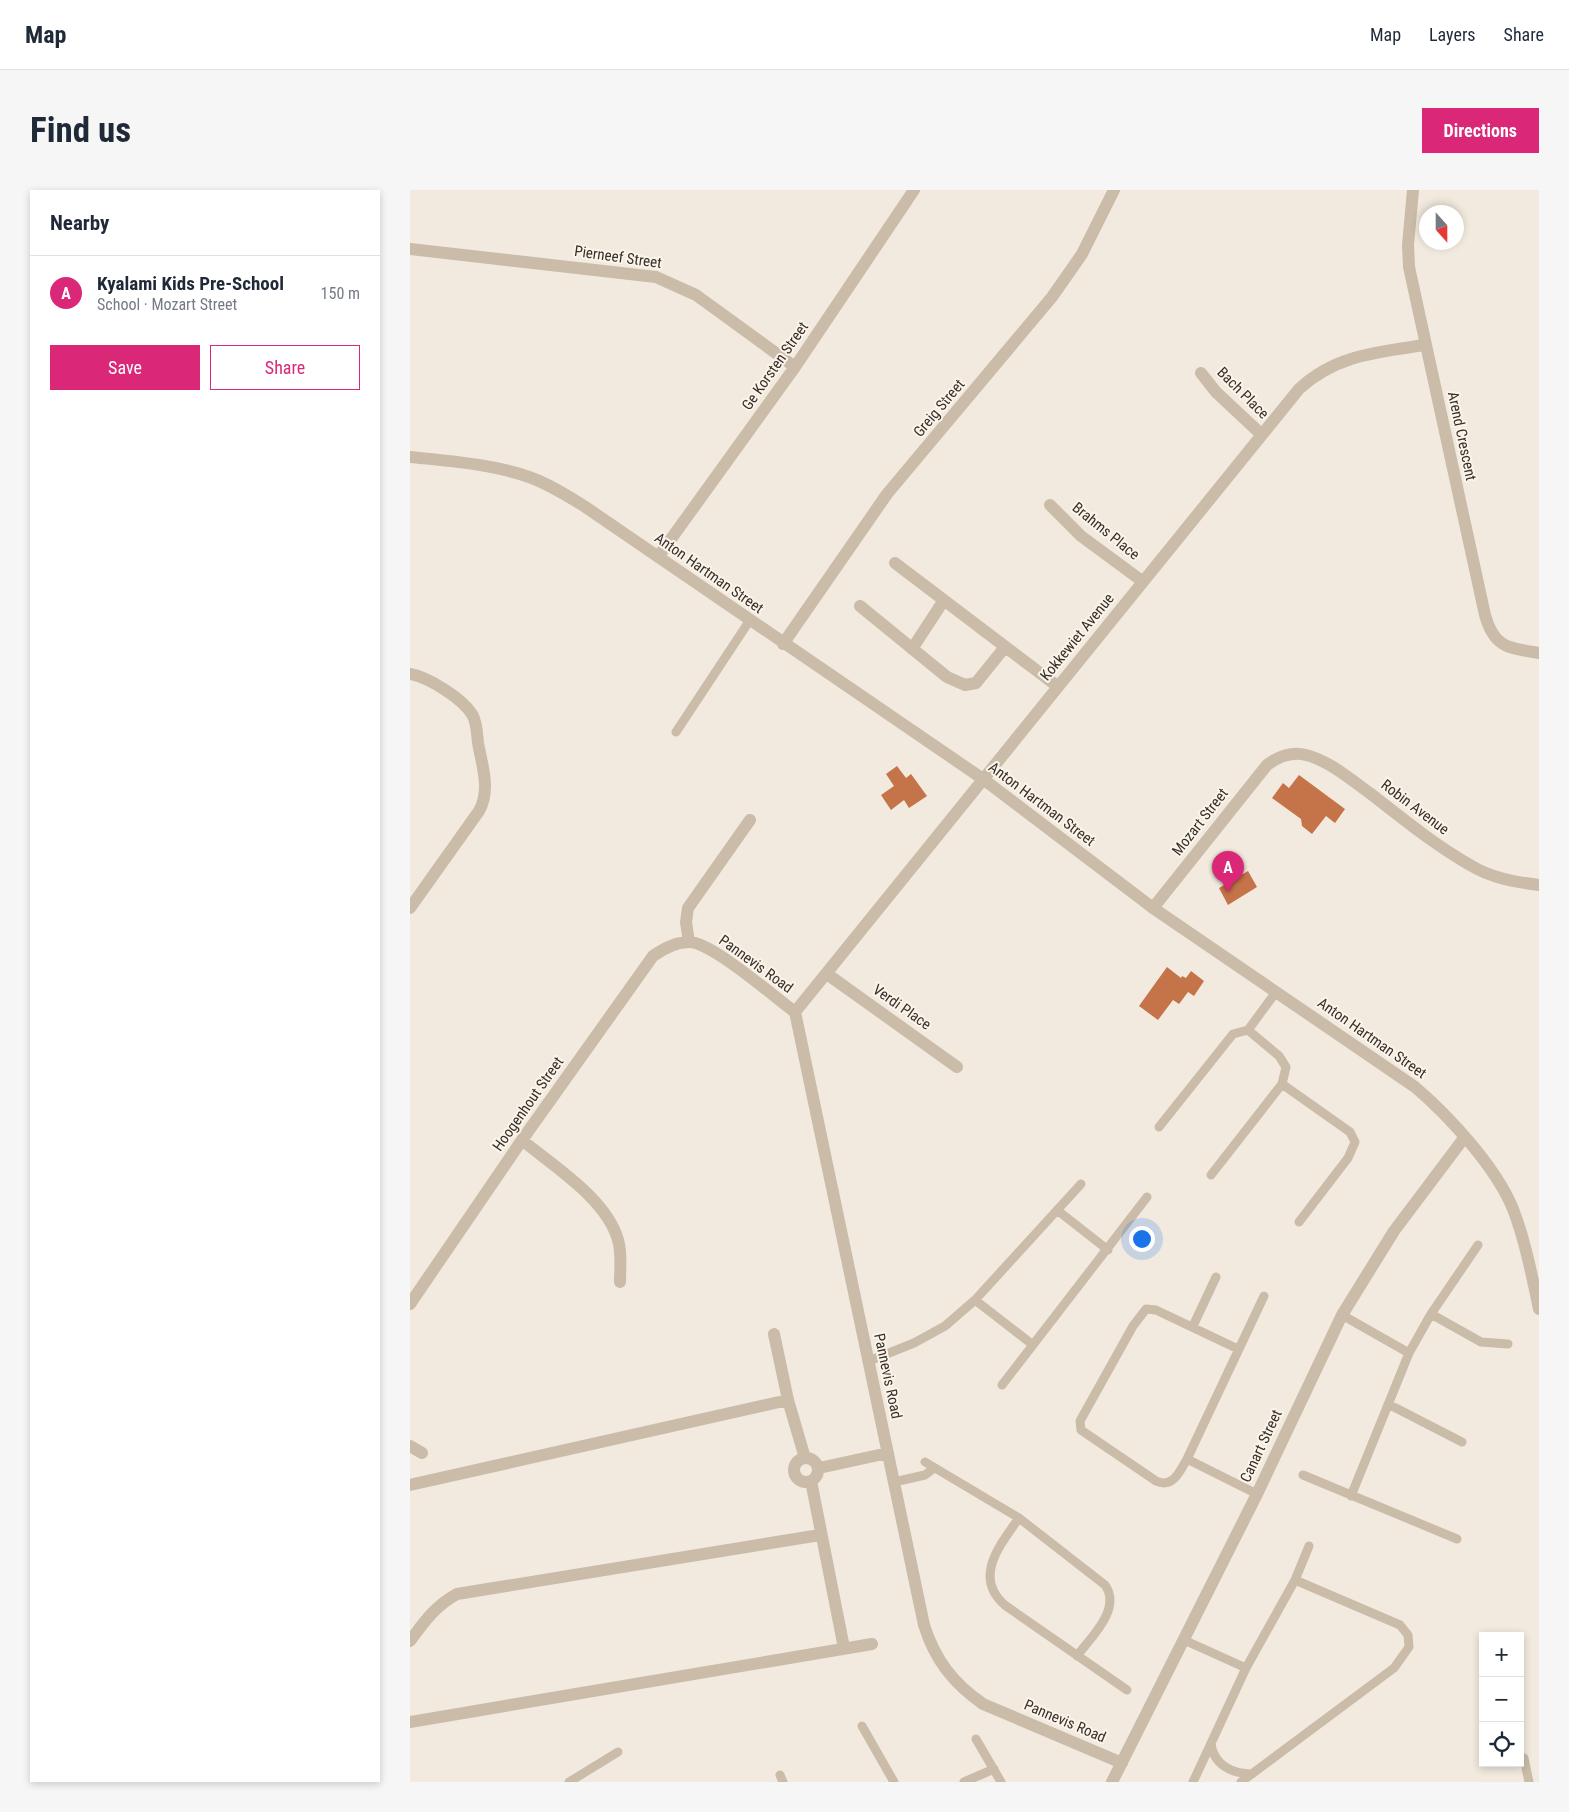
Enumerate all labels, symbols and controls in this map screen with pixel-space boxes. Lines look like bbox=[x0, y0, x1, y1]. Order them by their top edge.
text: Map bbox=[25, 21, 66, 49]
text: Map bbox=[1370, 24, 1401, 45]
text: Layers bbox=[1429, 24, 1476, 45]
text: Share bbox=[1504, 24, 1544, 45]
button: Directions bbox=[1422, 108, 1539, 153]
text: Find us bbox=[30, 110, 131, 151]
north arrow bbox=[1419, 205, 1464, 250]
text: Nearby bbox=[50, 211, 109, 235]
street label: Pierneef Street bbox=[573, 242, 663, 272]
text: Kyalami Kids Pre-School bbox=[97, 272, 284, 295]
text: A bbox=[61, 284, 71, 303]
text: 150 m bbox=[321, 284, 360, 303]
text: School · Mozart Street bbox=[97, 295, 237, 314]
street label: Ge Korsten Street bbox=[738, 318, 812, 414]
button: Save bbox=[50, 345, 200, 390]
button: Share bbox=[210, 345, 360, 390]
street label: Bach Place bbox=[1213, 363, 1273, 423]
street label: Greig Street bbox=[910, 375, 968, 441]
street label: Arend Crescent bbox=[1444, 390, 1480, 482]
street label: Brahms Place bbox=[1069, 498, 1143, 564]
street label: Anton Hartman Street bbox=[651, 529, 767, 617]
street label: Kokkewiet Avenue bbox=[1036, 590, 1118, 684]
street label: Anton Hartman Street bbox=[985, 758, 1099, 850]
street label: Robin Avenue bbox=[1378, 776, 1452, 838]
street label: Mozart Street bbox=[1168, 785, 1232, 859]
pin: A bbox=[1212, 851, 1244, 892]
street label: Pannevis Road bbox=[715, 931, 797, 997]
street label: Verdi Place bbox=[869, 980, 935, 1034]
street label: Anton Hartman Street bbox=[1314, 994, 1430, 1082]
street label: Hoogenhout Street bbox=[489, 1053, 567, 1155]
your location bbox=[1129, 1226, 1155, 1252]
street label: Pannevis Road bbox=[870, 1332, 906, 1420]
street label: Canart Street bbox=[1236, 1407, 1286, 1485]
map controls bbox=[1479, 1632, 1524, 1767]
button: + bbox=[1479, 1632, 1524, 1677]
button: − bbox=[1479, 1677, 1524, 1722]
street label: Pannevis Road bbox=[1021, 1696, 1109, 1746]
button: locate bbox=[1479, 1722, 1524, 1767]

